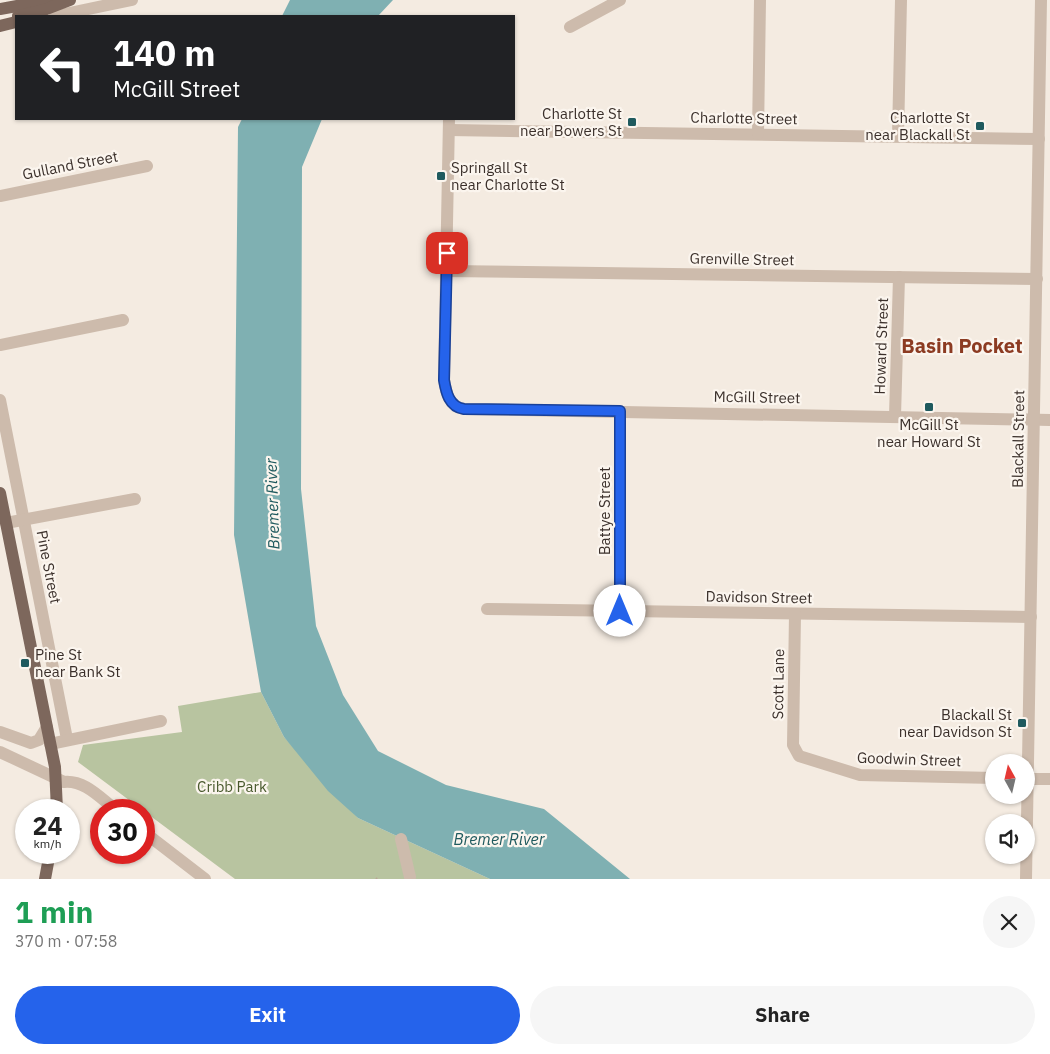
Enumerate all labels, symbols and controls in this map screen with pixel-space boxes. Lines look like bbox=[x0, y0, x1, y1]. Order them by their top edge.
text: 140 m bbox=[113, 30, 216, 76]
icon: left bbox=[30, 35, 95, 100]
text: McGill Street bbox=[113, 74, 240, 103]
place label: Charlotte St near Bowers St bbox=[520, 104, 622, 140]
street label: Charlotte Street bbox=[690, 108, 798, 128]
place label: Charlotte St near Blackall St bbox=[865, 108, 970, 144]
marker: Charlotte St near Bowers St bbox=[626, 116, 638, 128]
marker: Charlotte St near Blackall St bbox=[974, 120, 986, 132]
street label: Gulland Street bbox=[21, 146, 119, 184]
place label: Springall St near Charlotte St bbox=[451, 158, 565, 194]
marker: Springall St near Charlotte St bbox=[435, 170, 447, 182]
pin bbox=[426, 232, 468, 274]
icon: arrive bbox=[433, 239, 461, 267]
street label: Grenville Street bbox=[690, 249, 794, 269]
street label: Howard Street bbox=[870, 297, 892, 395]
district label: Basin Pocket bbox=[901, 332, 1023, 359]
street label: McGill Street bbox=[714, 387, 800, 407]
street label: Blackall Street bbox=[1008, 390, 1028, 488]
marker: McGill St near Howard St bbox=[923, 401, 935, 413]
place label: McGill St near Howard St bbox=[877, 415, 981, 451]
water label: Bremer River bbox=[260, 457, 284, 550]
street label: Battye Street bbox=[595, 467, 614, 555]
street label: Pine Street bbox=[33, 529, 65, 605]
position arrow bbox=[593, 584, 645, 636]
street label: Davidson Street bbox=[705, 587, 813, 607]
place label: Pine St near Bank St bbox=[35, 645, 121, 681]
street label: Scott Lane bbox=[768, 648, 788, 720]
marker: Pine St near Bank St bbox=[19, 657, 31, 669]
place label: Blackall St near Davidson St bbox=[899, 705, 1012, 741]
marker: Blackall St near Davidson St bbox=[1016, 717, 1028, 729]
street label: Goodwin Street bbox=[856, 748, 962, 770]
north arrow bbox=[985, 754, 1035, 804]
map controls bbox=[985, 754, 1035, 864]
park label: Cribb Park bbox=[197, 777, 267, 796]
speed limit sign: 30 bbox=[90, 799, 155, 864]
text: 24 bbox=[32, 809, 63, 842]
button: sound bbox=[985, 814, 1035, 864]
water label: Bremer River bbox=[453, 829, 546, 849]
text: km/h bbox=[33, 836, 62, 851]
text: 1 min bbox=[15, 892, 93, 931]
button: close bbox=[983, 896, 1035, 948]
text: 370 m · 07:58 bbox=[15, 931, 117, 951]
button: Exit bbox=[15, 986, 520, 1044]
button: Share bbox=[530, 986, 1035, 1044]

